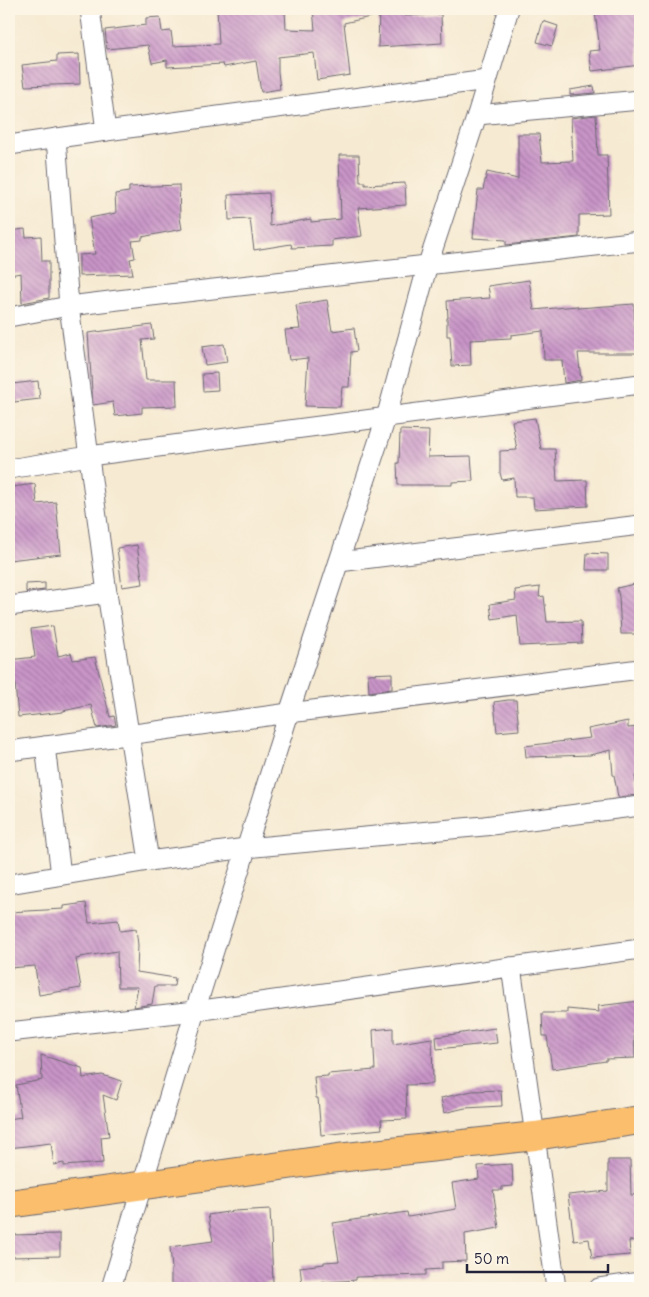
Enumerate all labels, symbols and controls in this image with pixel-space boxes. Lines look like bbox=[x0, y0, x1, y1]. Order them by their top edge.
scale bar bbox=[467, 1242, 608, 1274]
text: 50 m bbox=[474, 1249, 509, 1268]

